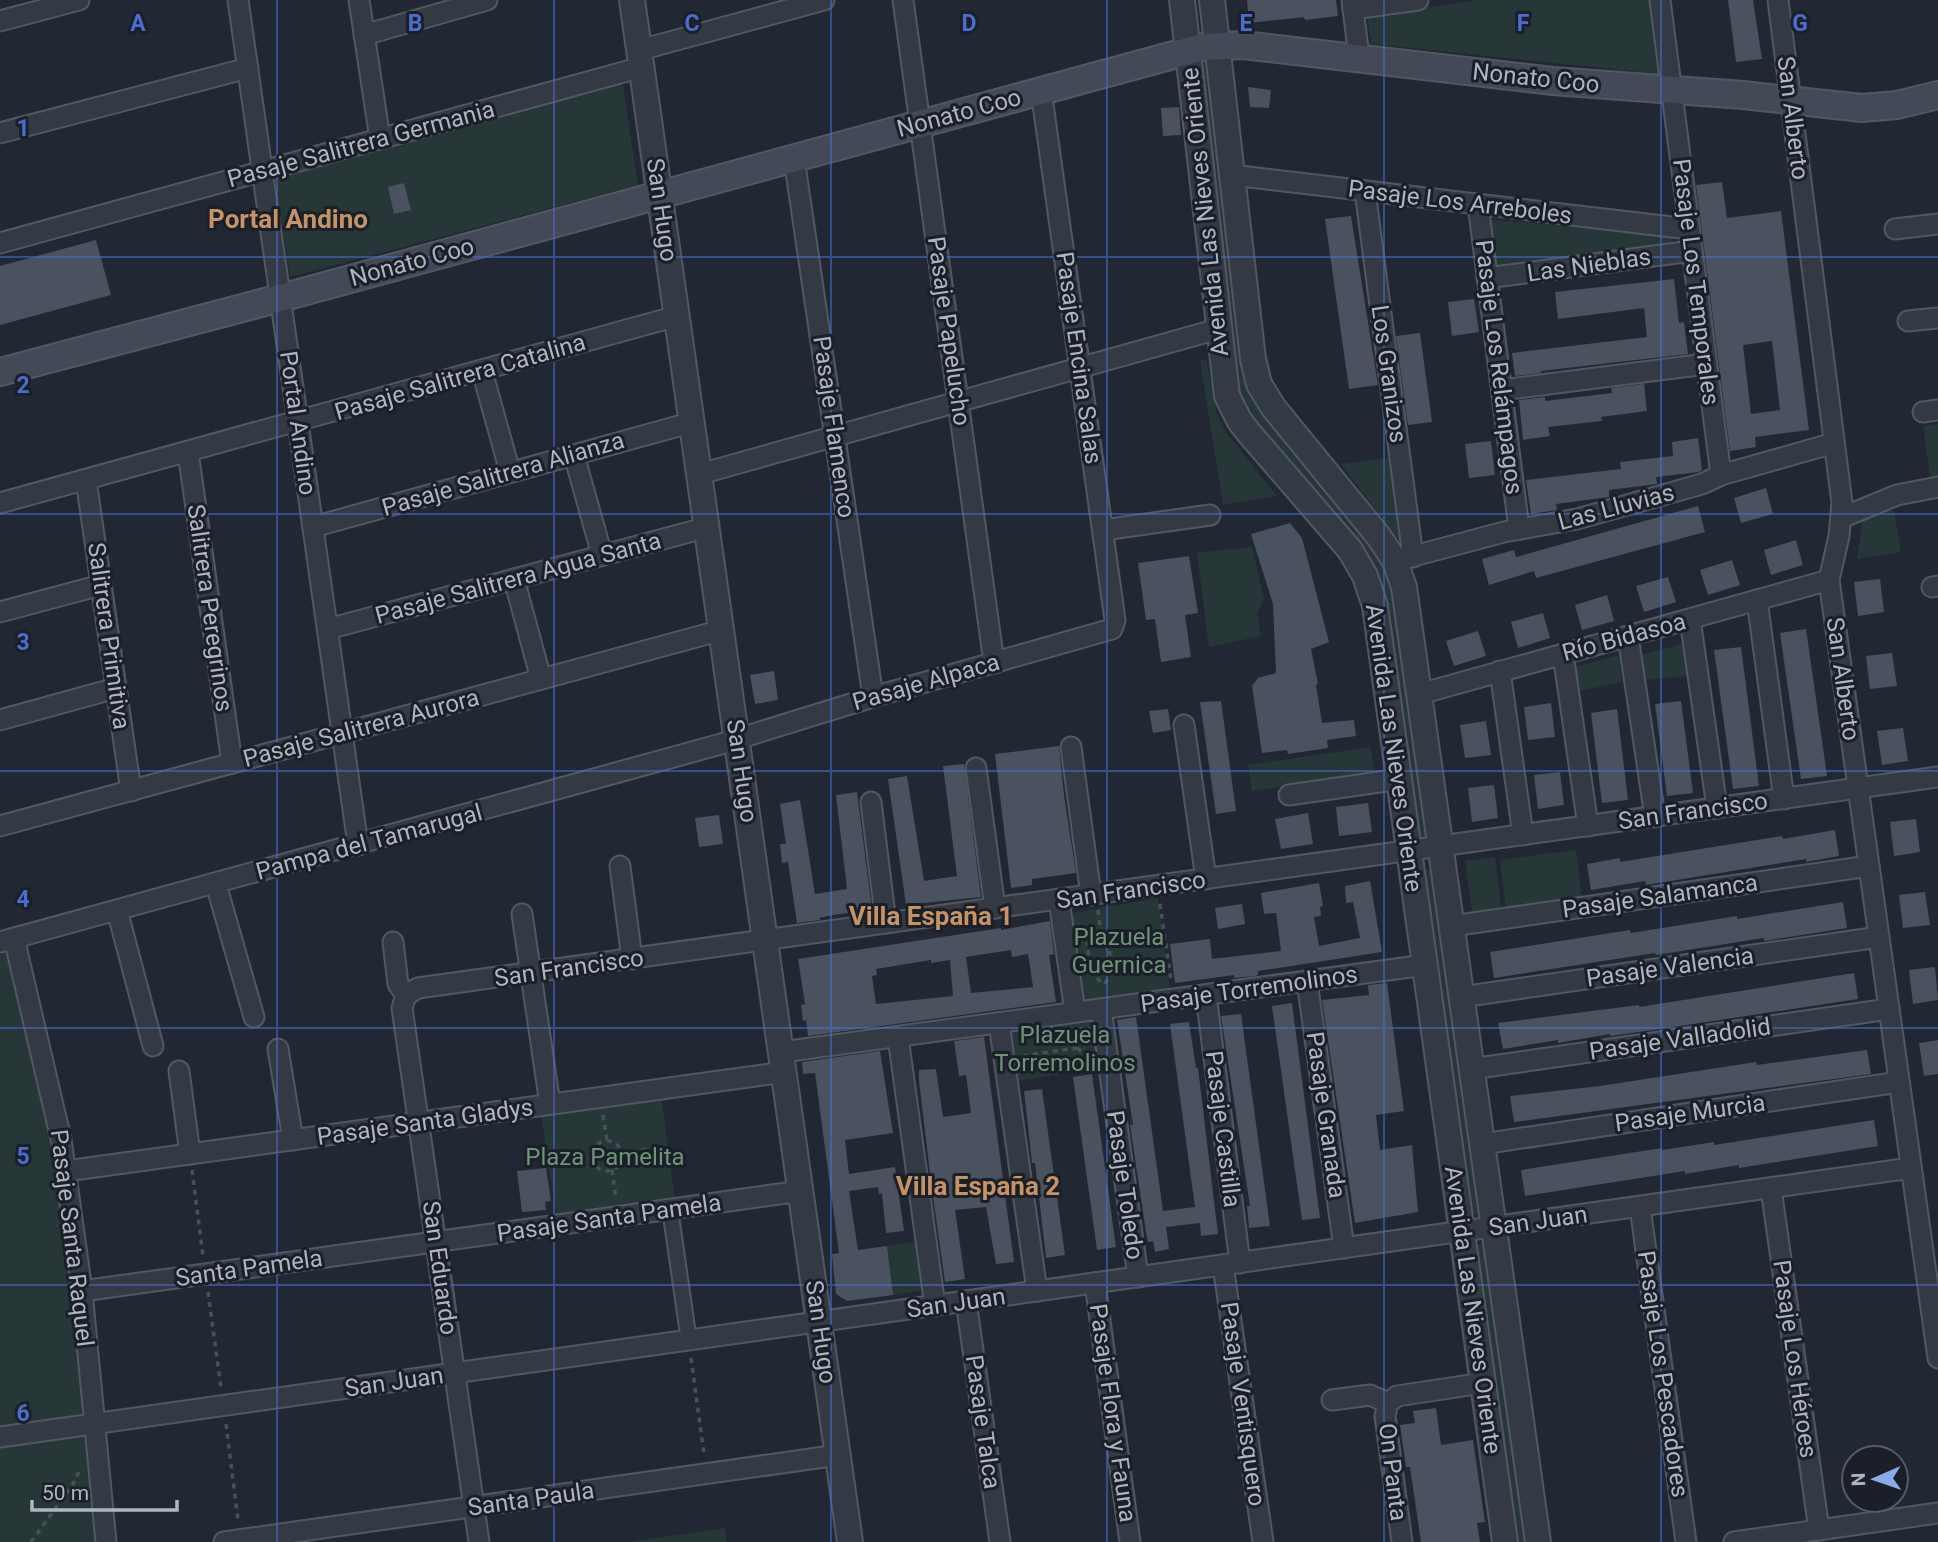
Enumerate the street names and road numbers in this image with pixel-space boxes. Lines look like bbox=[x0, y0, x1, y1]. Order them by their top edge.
street label: San Alberto bbox=[1772, 55, 1814, 181]
street label: Nonato Coo bbox=[1471, 57, 1601, 99]
street label: Avenida Las Nieves Oriente bbox=[1176, 66, 1234, 358]
street label: Nonato Coo bbox=[894, 83, 1024, 143]
street label: Pasaje Salitrera Germania bbox=[224, 95, 498, 193]
street label: San Hugo bbox=[641, 157, 683, 263]
street label: Pasaje Los Temporales bbox=[1667, 157, 1725, 407]
street label: Pasaje Los Arreboles bbox=[1346, 174, 1574, 230]
street label: Nonato Coo bbox=[347, 232, 477, 292]
street label: Pasaje Papelucho bbox=[922, 235, 976, 427]
street label: Pasaje Los Relámpagos bbox=[1469, 238, 1529, 496]
street label: Las Nieblas bbox=[1525, 242, 1653, 288]
street label: Pasaje Encina Salas bbox=[1050, 250, 1108, 466]
street label: Los Granizos bbox=[1365, 303, 1413, 445]
street label: Pasaje Salitrera Catalina bbox=[331, 328, 589, 426]
street label: Pasaje Flamenco bbox=[807, 334, 861, 520]
street label: Portal Andino bbox=[274, 349, 322, 497]
street label: Pasaje Salitrera Alianza bbox=[379, 426, 627, 522]
street label: Las Lluvias bbox=[1555, 478, 1677, 536]
street label: Salitrera Peregrinos bbox=[182, 502, 238, 714]
street label: Pasaje Salitrera Agua Santa bbox=[372, 526, 664, 630]
street label: Salitrera Primitiva bbox=[82, 541, 136, 731]
street label: Avenida Las Nieves Oriente bbox=[1360, 602, 1428, 894]
street label: Río Bidasoa bbox=[1559, 607, 1689, 667]
street label: San Alberto bbox=[1820, 616, 1866, 742]
street label: Pasaje Alpaca bbox=[849, 648, 1003, 716]
street label: Pasaje Salitrera Aurora bbox=[240, 683, 482, 773]
street label: San Hugo bbox=[721, 718, 763, 824]
street label: San Francisco bbox=[1617, 787, 1769, 835]
street label: Pampa del Tamarugal bbox=[253, 798, 485, 886]
street label: San Francisco bbox=[1055, 866, 1207, 914]
street label: Pasaje Salamanca bbox=[1560, 868, 1760, 924]
street label: Pasaje Valencia bbox=[1584, 941, 1756, 993]
street label: San Francisco bbox=[493, 944, 645, 992]
street label: Pasaje Torremolinos bbox=[1139, 960, 1359, 1018]
street label: Pasaje Valladolid bbox=[1587, 1012, 1773, 1066]
street label: Pasaje Granada bbox=[1300, 1030, 1352, 1200]
street label: Pasaje Castilla bbox=[1200, 1049, 1246, 1209]
street label: Pasaje Murcia bbox=[1613, 1089, 1767, 1137]
street label: Pasaje Santa Gladys bbox=[315, 1093, 535, 1151]
street label: Pasaje Toledo bbox=[1101, 1109, 1149, 1261]
street label: Pasaje Santa Raquel bbox=[45, 1128, 99, 1348]
street label: Avenida Las Nieves Oriente bbox=[1439, 1164, 1507, 1456]
street label: Pasaje Santa Pamela bbox=[495, 1188, 723, 1248]
street label: San Eduardo bbox=[417, 1199, 463, 1337]
street label: San Juan bbox=[1487, 1200, 1589, 1242]
street label: Santa Pamela bbox=[174, 1244, 324, 1292]
street label: Pasaje Los Pescadores bbox=[1632, 1249, 1694, 1499]
street label: Pasaje Los Héroes bbox=[1767, 1258, 1823, 1460]
street label: San Hugo bbox=[800, 1279, 842, 1385]
street label: San Juan bbox=[905, 1282, 1007, 1324]
street label: Pasaje Ventisquero bbox=[1215, 1300, 1271, 1508]
street label: Pasaje Flora y Fauna bbox=[1084, 1302, 1142, 1524]
street label: Pasaje Talca bbox=[960, 1353, 1006, 1491]
street label: San Juan bbox=[343, 1361, 445, 1403]
street label: On Panta bbox=[1373, 1422, 1413, 1522]
street label: Santa Paula bbox=[466, 1476, 596, 1522]

